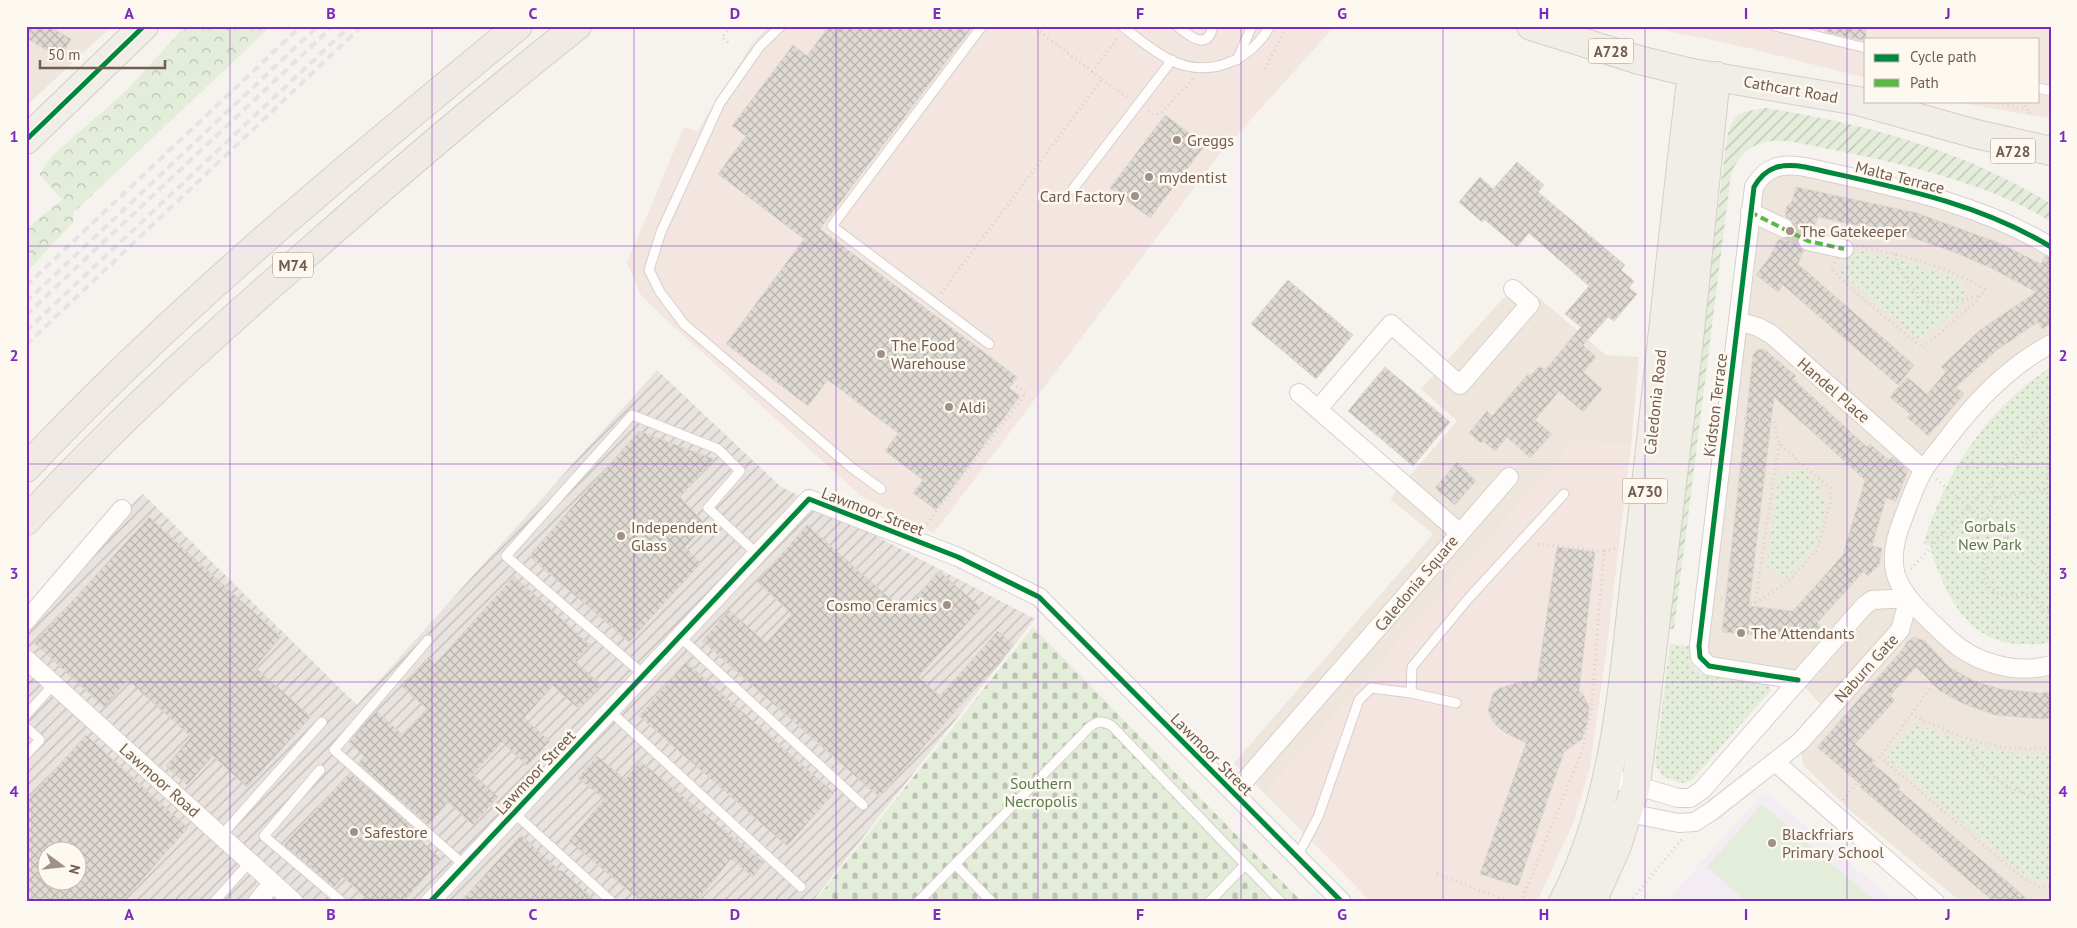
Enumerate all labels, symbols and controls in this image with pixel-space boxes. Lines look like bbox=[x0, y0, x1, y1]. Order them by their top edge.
text: A bbox=[124, 3, 134, 23]
text: B bbox=[326, 3, 336, 23]
text: C bbox=[529, 3, 538, 23]
text: D bbox=[730, 3, 740, 23]
text: E bbox=[933, 3, 941, 23]
text: F bbox=[1136, 3, 1144, 23]
text: G bbox=[1337, 3, 1347, 23]
text: H bbox=[1539, 3, 1549, 23]
text: I bbox=[1744, 3, 1748, 23]
text: J bbox=[1944, 3, 1951, 23]
scale bar bbox=[40, 38, 165, 70]
road number: A728 bbox=[1588, 38, 1634, 64]
legend bbox=[1864, 38, 2040, 102]
text: 50 m bbox=[48, 45, 81, 64]
text: Cycle path bbox=[1910, 47, 1976, 66]
street label: Cathcart Road bbox=[1742, 71, 1840, 107]
text: Path bbox=[1910, 73, 1939, 92]
text: 1 bbox=[9, 126, 19, 146]
text: 1 bbox=[2058, 126, 2068, 146]
place label: Greggs bbox=[1187, 130, 1234, 150]
marker: Greggs bbox=[1171, 134, 1183, 146]
road number: A728 bbox=[1990, 138, 2036, 164]
street label: Malta Terrace bbox=[1853, 156, 1947, 198]
place label: mydentist bbox=[1159, 167, 1227, 187]
marker: mydentist bbox=[1143, 171, 1155, 183]
place label: Card Factory bbox=[1040, 186, 1126, 206]
marker: Card Factory bbox=[1129, 190, 1141, 202]
place label: The Gatekeeper bbox=[1800, 221, 1907, 241]
marker: The Gatekeeper bbox=[1784, 225, 1796, 237]
road number: M74 bbox=[273, 252, 313, 278]
place label: The Food Warehouse bbox=[891, 335, 966, 373]
text: 2 bbox=[9, 345, 19, 365]
text: 2 bbox=[2058, 345, 2068, 365]
marker: The Food Warehouse bbox=[875, 348, 887, 360]
street label: Caledonia Road bbox=[1640, 348, 1670, 456]
street label: Kidston Terrace bbox=[1699, 352, 1731, 458]
street label: Handel Place bbox=[1794, 353, 1874, 427]
place label: Aldi bbox=[959, 397, 986, 417]
marker: Aldi bbox=[943, 401, 955, 413]
road number: A730 bbox=[1622, 478, 1668, 504]
street label: Lawmoor Street bbox=[819, 482, 928, 540]
park label: Gorbals New Park bbox=[1958, 516, 2022, 554]
place label: Independent Glass bbox=[631, 517, 718, 555]
marker: Independent Glass bbox=[615, 530, 627, 542]
street label: Caledonia Square bbox=[1370, 531, 1462, 635]
text: 3 bbox=[9, 563, 19, 583]
text: 3 bbox=[2058, 563, 2068, 583]
place label: Cosmo Ceramics bbox=[826, 595, 937, 615]
marker: Cosmo Ceramics bbox=[941, 599, 953, 611]
place label: The Attendants bbox=[1751, 623, 1855, 643]
marker: The Attendants bbox=[1735, 627, 1747, 639]
street label: Naburn Gate bbox=[1830, 630, 1902, 706]
street label: Lawmoor Street bbox=[1167, 709, 1258, 800]
street label: Lawmoor Street bbox=[491, 725, 580, 818]
street label: Lawmoor Road bbox=[116, 739, 204, 821]
park label: Southern Necropolis bbox=[1005, 773, 1078, 811]
text: 4 bbox=[9, 781, 19, 801]
text: 4 bbox=[2058, 781, 2068, 801]
place label: Safestore bbox=[364, 822, 428, 842]
place label: Blackfriars Primary School bbox=[1782, 824, 1884, 862]
marker: Safestore bbox=[348, 826, 360, 838]
marker: Blackfriars Primary School bbox=[1766, 837, 1778, 849]
north arrow bbox=[38, 840, 88, 890]
text: N bbox=[65, 863, 84, 876]
text: A bbox=[124, 904, 134, 924]
text: B bbox=[326, 904, 336, 924]
text: C bbox=[529, 904, 538, 924]
text: D bbox=[730, 904, 740, 924]
text: E bbox=[933, 904, 941, 924]
text: F bbox=[1136, 904, 1144, 924]
text: G bbox=[1337, 904, 1347, 924]
text: H bbox=[1539, 904, 1549, 924]
text: I bbox=[1744, 904, 1748, 924]
text: J bbox=[1944, 904, 1951, 924]

